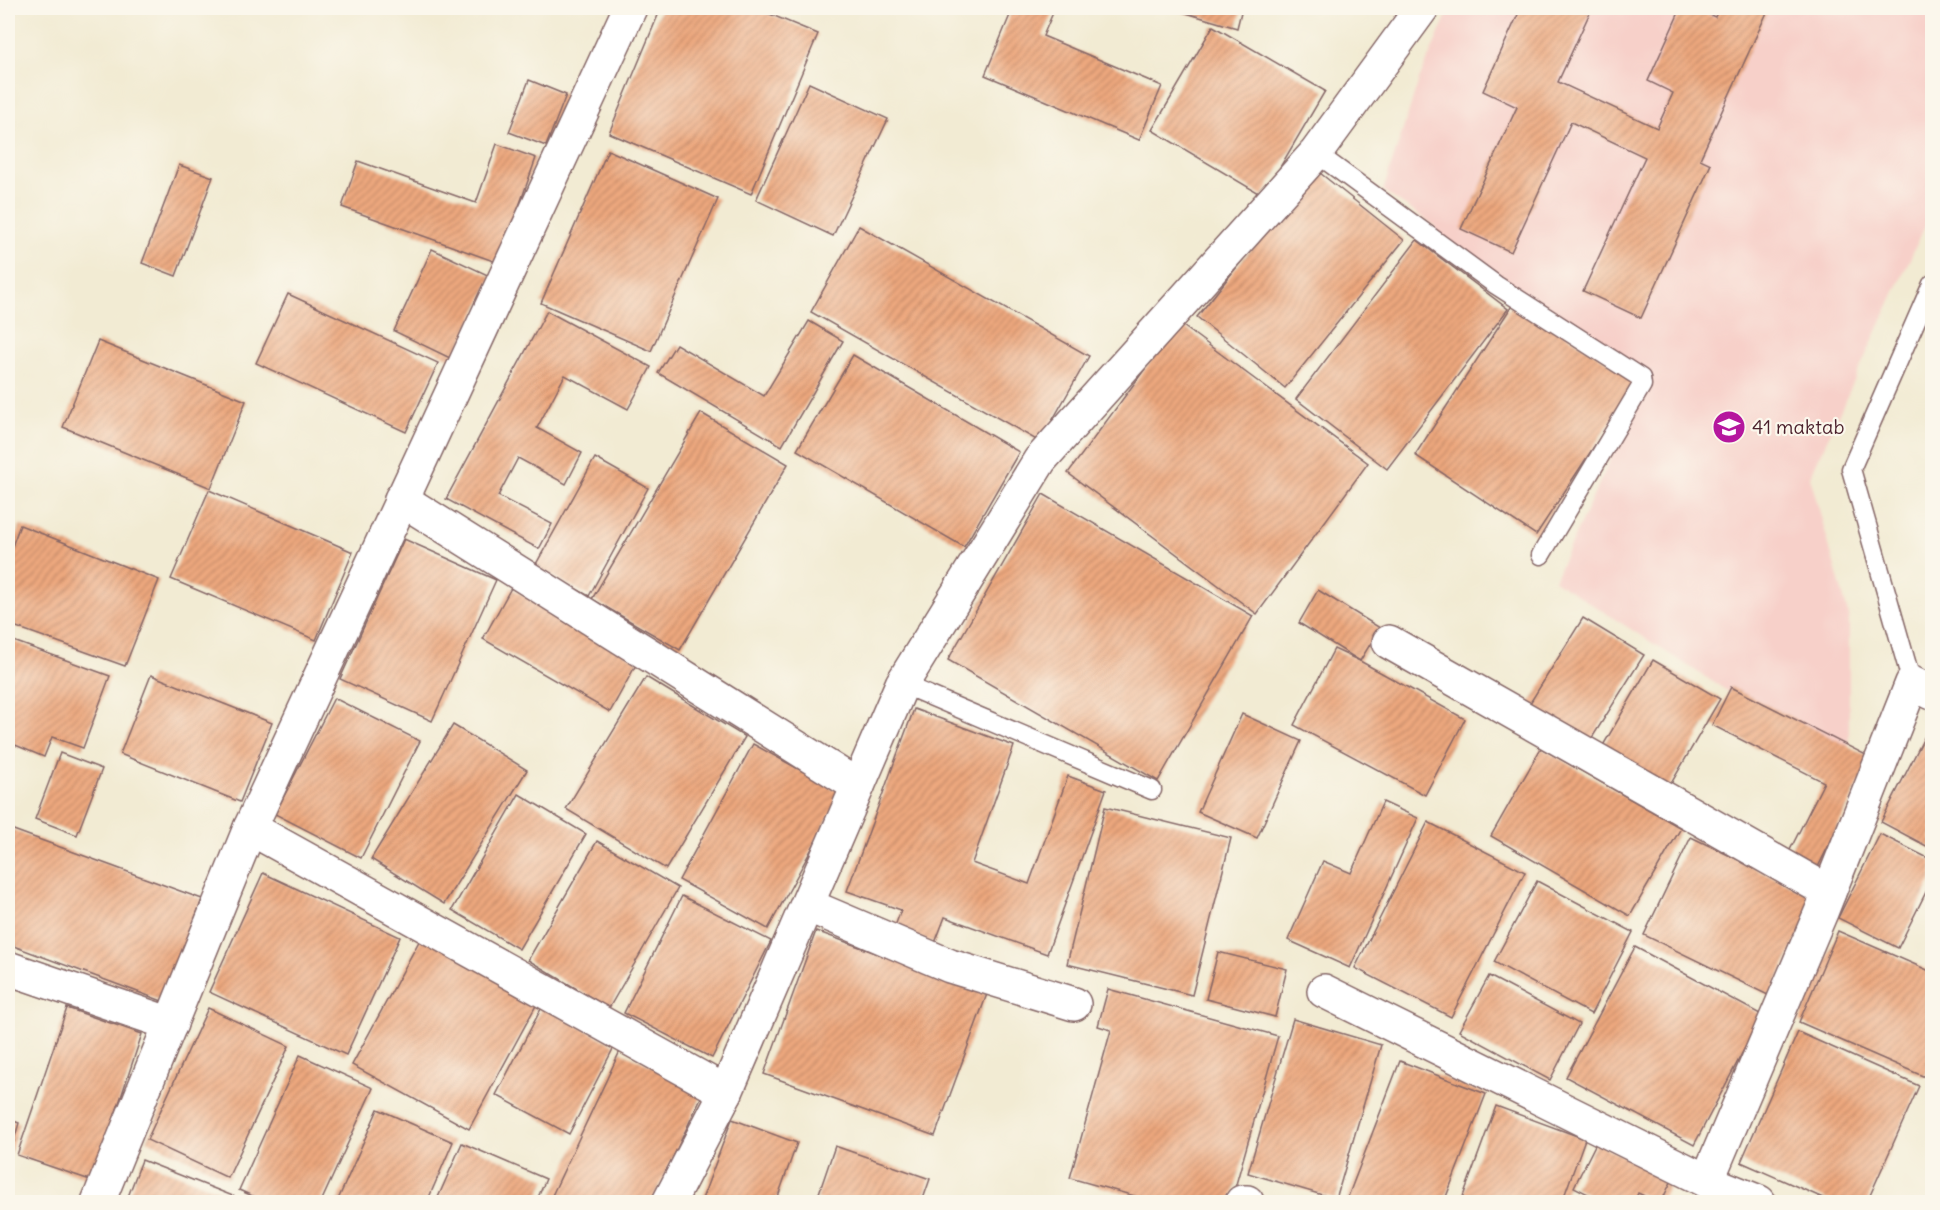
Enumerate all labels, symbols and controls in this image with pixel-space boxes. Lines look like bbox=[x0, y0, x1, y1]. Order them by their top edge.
school or university icon: 41 maktab bbox=[1711, 409, 1747, 445]
place label: 41 maktab bbox=[1752, 414, 1844, 439]

